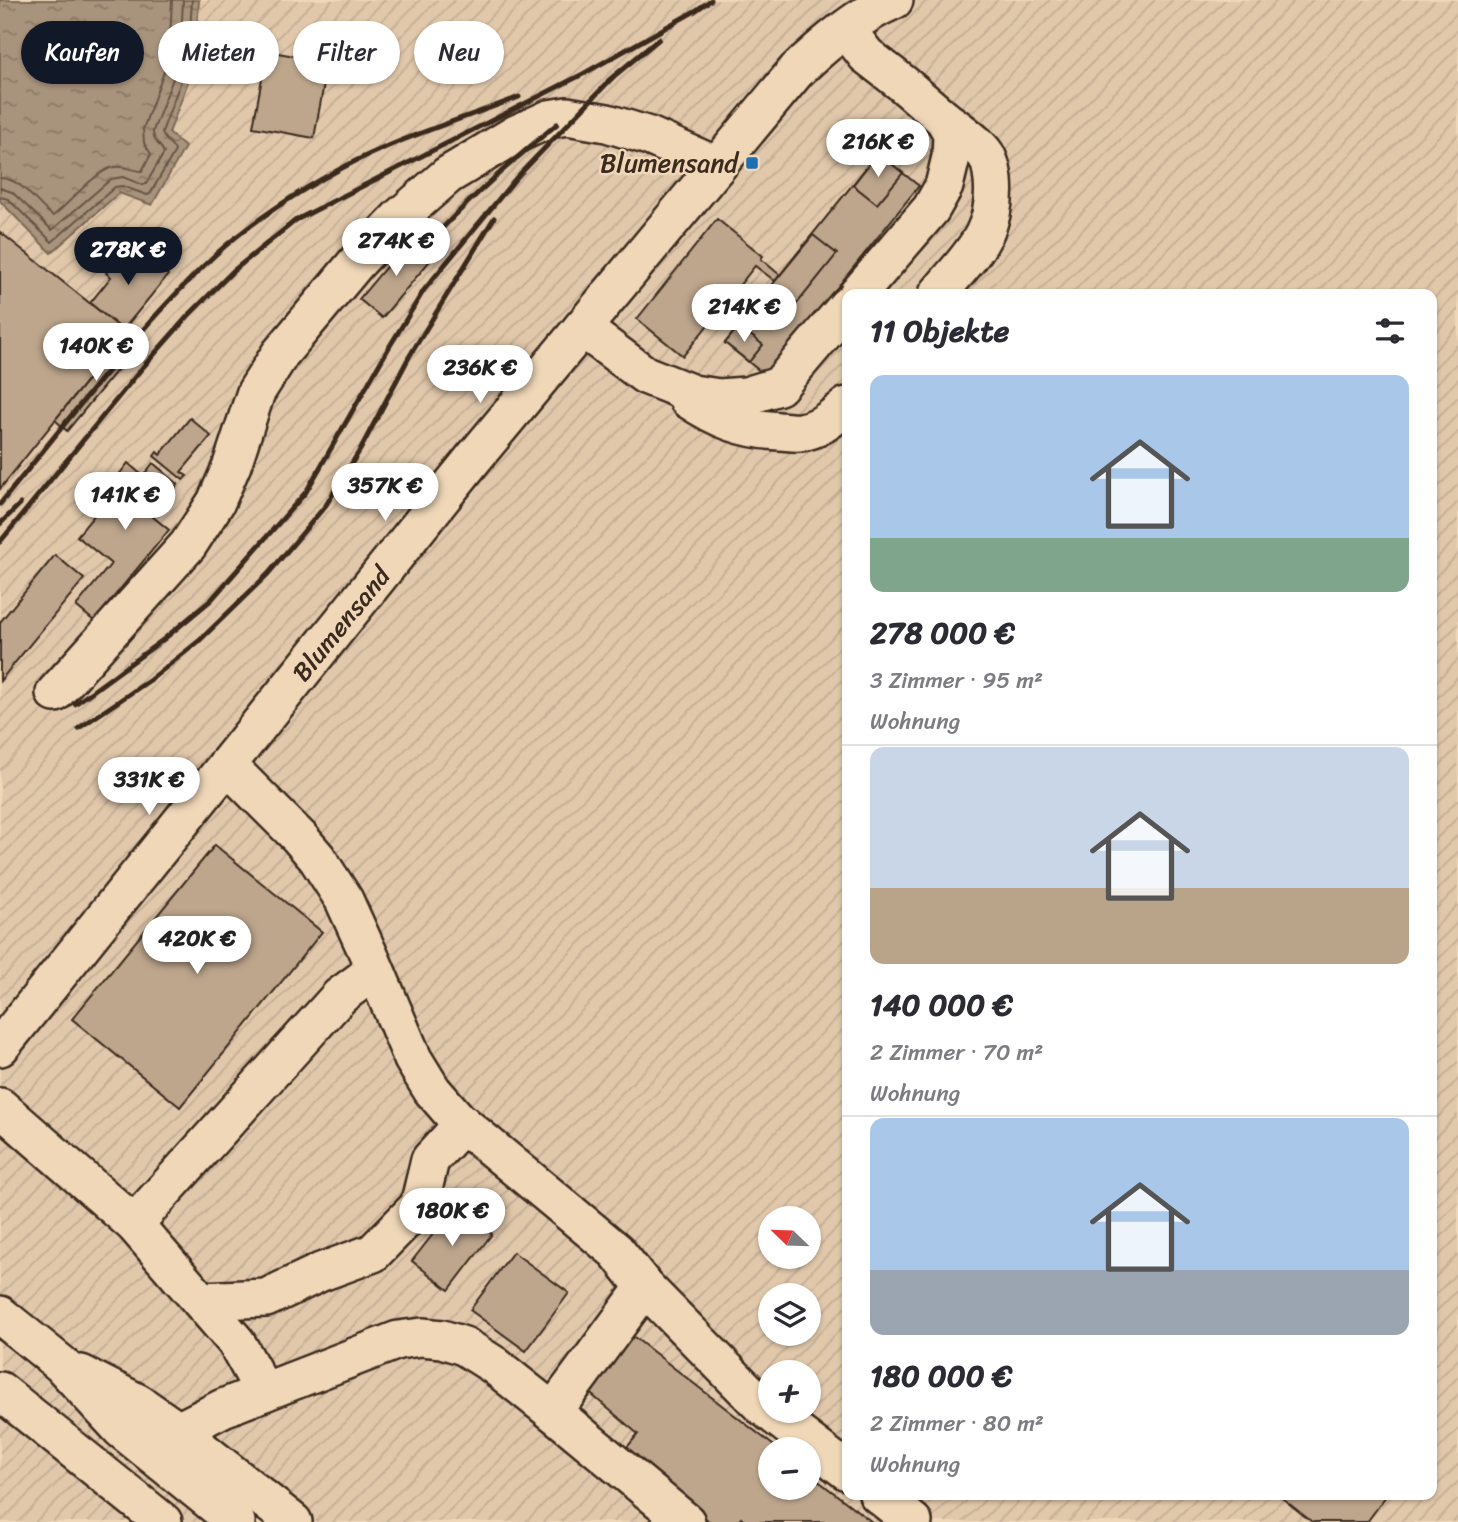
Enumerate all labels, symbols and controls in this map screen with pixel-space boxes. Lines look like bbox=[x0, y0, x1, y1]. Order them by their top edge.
chip: Kaufen bbox=[21, 21, 144, 84]
chip: Mieten bbox=[158, 21, 279, 84]
chip: Filter bbox=[293, 21, 400, 84]
chip: Neu bbox=[414, 21, 504, 84]
pin: 216K € bbox=[821, 120, 935, 179]
text: 216K € bbox=[842, 121, 914, 162]
place label: Blumensand bbox=[600, 140, 740, 186]
marker: Blumensand bbox=[744, 155, 760, 171]
pin: 274K € bbox=[339, 218, 453, 278]
text: 274K € bbox=[358, 220, 434, 261]
pin: 278K € bbox=[71, 228, 185, 287]
text: 278K € bbox=[90, 229, 166, 270]
pin: 214K € bbox=[687, 284, 801, 344]
text: 214K € bbox=[708, 286, 780, 327]
text: 11 Objekte bbox=[870, 304, 1009, 358]
icon: filters bbox=[1371, 312, 1409, 350]
pin: 140K € bbox=[39, 324, 153, 383]
text: 140K € bbox=[59, 325, 133, 366]
pin: 236K € bbox=[423, 346, 537, 405]
text: 236K € bbox=[443, 347, 517, 388]
icon: home bbox=[1077, 421, 1203, 547]
pin: 357K € bbox=[328, 463, 442, 523]
text: 357K € bbox=[347, 465, 423, 506]
pin: 141K € bbox=[68, 472, 182, 532]
text: 141K € bbox=[90, 474, 160, 515]
street label: Blumensand bbox=[280, 554, 404, 692]
text: 278 000 € bbox=[870, 606, 1015, 660]
text: 3 Zimmer · 95 m² bbox=[870, 660, 1043, 701]
text: Wohnung bbox=[870, 701, 960, 742]
pin: 331K € bbox=[92, 758, 206, 817]
text: 331K € bbox=[114, 759, 184, 800]
icon: home bbox=[1077, 793, 1203, 919]
pin: 420K € bbox=[140, 916, 254, 976]
text: 420K € bbox=[158, 918, 236, 959]
text: 140 000 € bbox=[870, 978, 1013, 1032]
text: 2 Zimmer · 70 m² bbox=[870, 1032, 1043, 1073]
text: Wohnung bbox=[870, 1073, 960, 1114]
icon: home bbox=[1077, 1164, 1203, 1290]
pin: 180K € bbox=[395, 1188, 509, 1248]
text: 180K € bbox=[415, 1190, 489, 1231]
north arrow bbox=[758, 1206, 821, 1269]
map controls bbox=[758, 1206, 821, 1500]
button: layers bbox=[758, 1283, 821, 1346]
text: 180 000 € bbox=[870, 1349, 1012, 1403]
button: + bbox=[758, 1360, 821, 1423]
text: 2 Zimmer · 80 m² bbox=[870, 1403, 1044, 1444]
button: − bbox=[758, 1437, 821, 1500]
text: Wohnung bbox=[870, 1444, 960, 1485]

